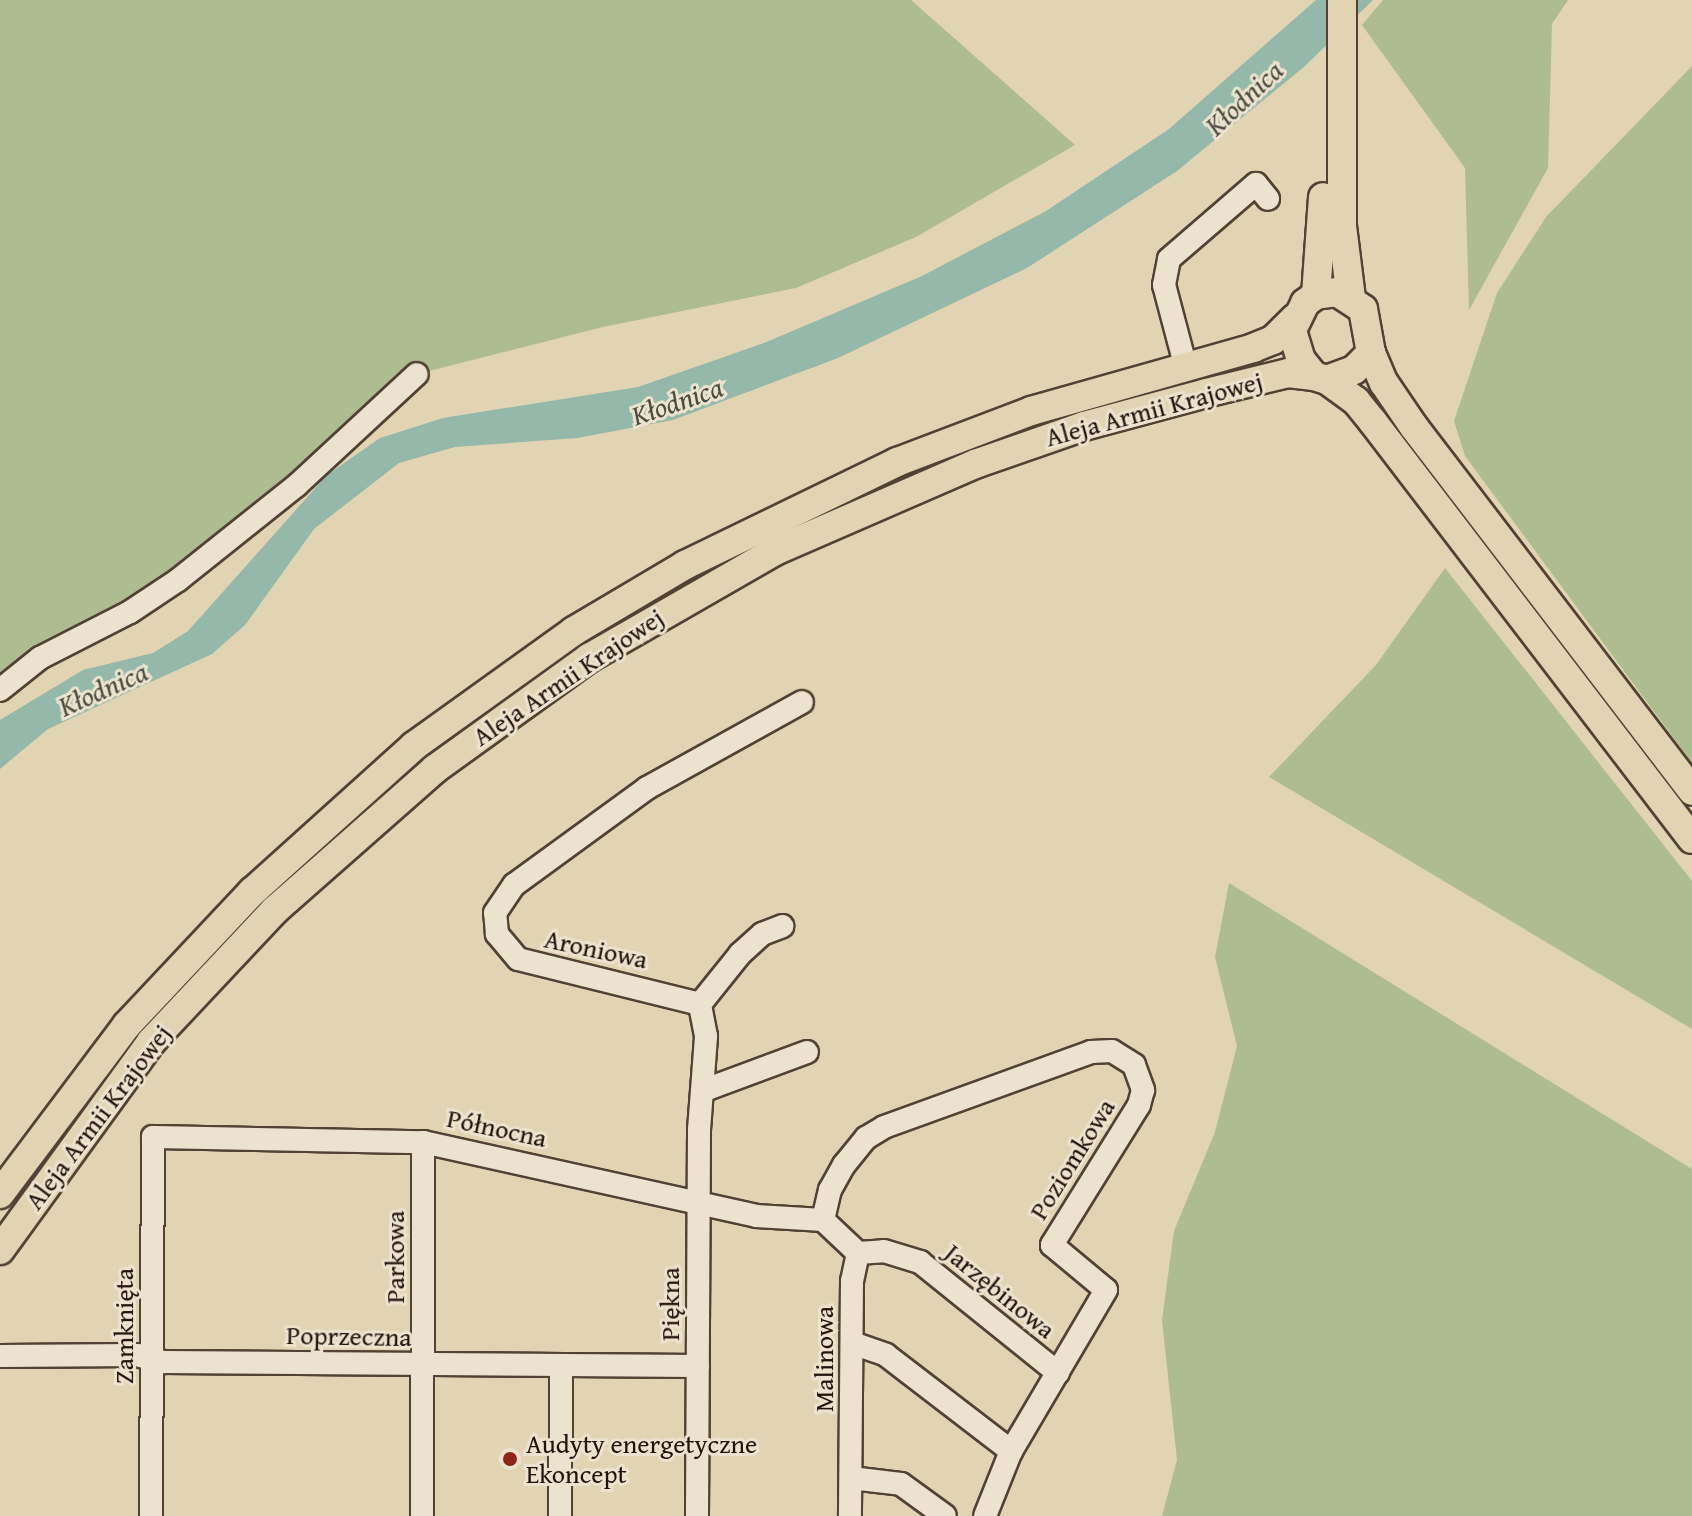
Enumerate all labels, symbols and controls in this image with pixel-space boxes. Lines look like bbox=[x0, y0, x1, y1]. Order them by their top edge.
water label: Kłodnica bbox=[1198, 54, 1290, 142]
street label: Aleja Armii Krajowej bbox=[1042, 365, 1266, 453]
water label: Kłodnica bbox=[627, 370, 727, 432]
street label: Aleja Armii Krajowej bbox=[467, 602, 669, 752]
water label: Kłodnica bbox=[53, 655, 153, 723]
street label: Aroniowa bbox=[542, 923, 650, 975]
street label: Aleja Armii Krajowej bbox=[18, 1018, 178, 1216]
street label: Poziomkowa bbox=[1023, 1093, 1121, 1225]
street label: Północna bbox=[444, 1102, 550, 1154]
street label: Parkowa bbox=[379, 1211, 411, 1303]
street label: Jarzębinowa bbox=[938, 1237, 1062, 1345]
street label: Piękna bbox=[654, 1267, 686, 1341]
street label: Zamknięta bbox=[108, 1268, 140, 1384]
street label: Malinowa bbox=[808, 1306, 840, 1412]
street label: Poprzeczna bbox=[286, 1319, 412, 1353]
place label: Audyty energetyczne Ekoncept bbox=[526, 1428, 757, 1490]
marker: Audyty energetyczne Ekoncept bbox=[501, 1450, 519, 1468]

